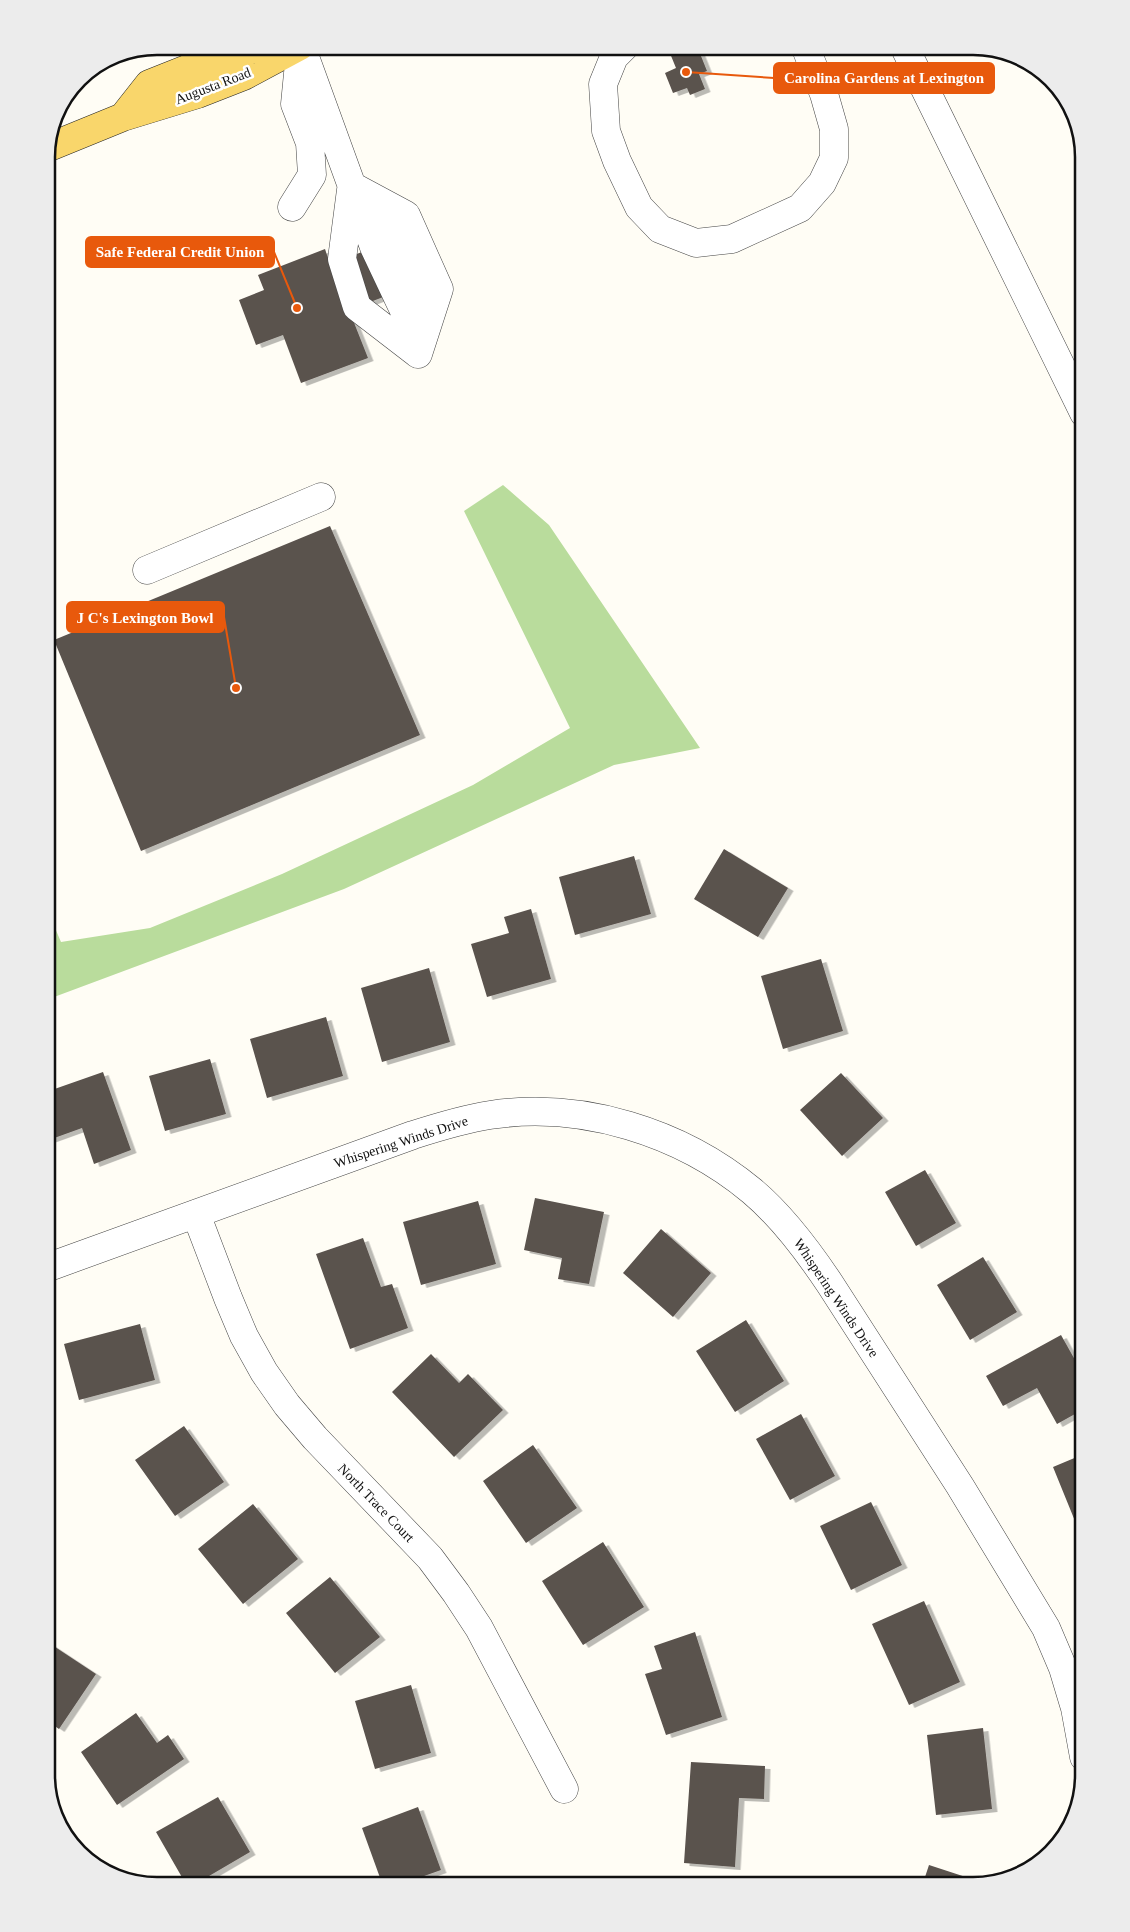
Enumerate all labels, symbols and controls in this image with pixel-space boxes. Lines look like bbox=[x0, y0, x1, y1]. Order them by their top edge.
callout: Carolina Gardens at Lexington bbox=[774, 63, 994, 93]
street label: Augusta Road bbox=[173, 65, 253, 107]
text: Carolina Gardens at Lexington bbox=[784, 70, 985, 86]
callout: Safe Federal Credit Union bbox=[86, 237, 274, 267]
text: Safe Federal Credit Union bbox=[96, 244, 265, 260]
callout: J C's Lexington Bowl bbox=[67, 602, 224, 632]
text: J C's Lexington Bowl bbox=[76, 610, 214, 626]
street label: Whispering Winds Drive bbox=[332, 1113, 470, 1171]
street label: Whispering Winds Drive bbox=[791, 1236, 881, 1360]
street label: North Trace Court bbox=[335, 1461, 417, 1545]

